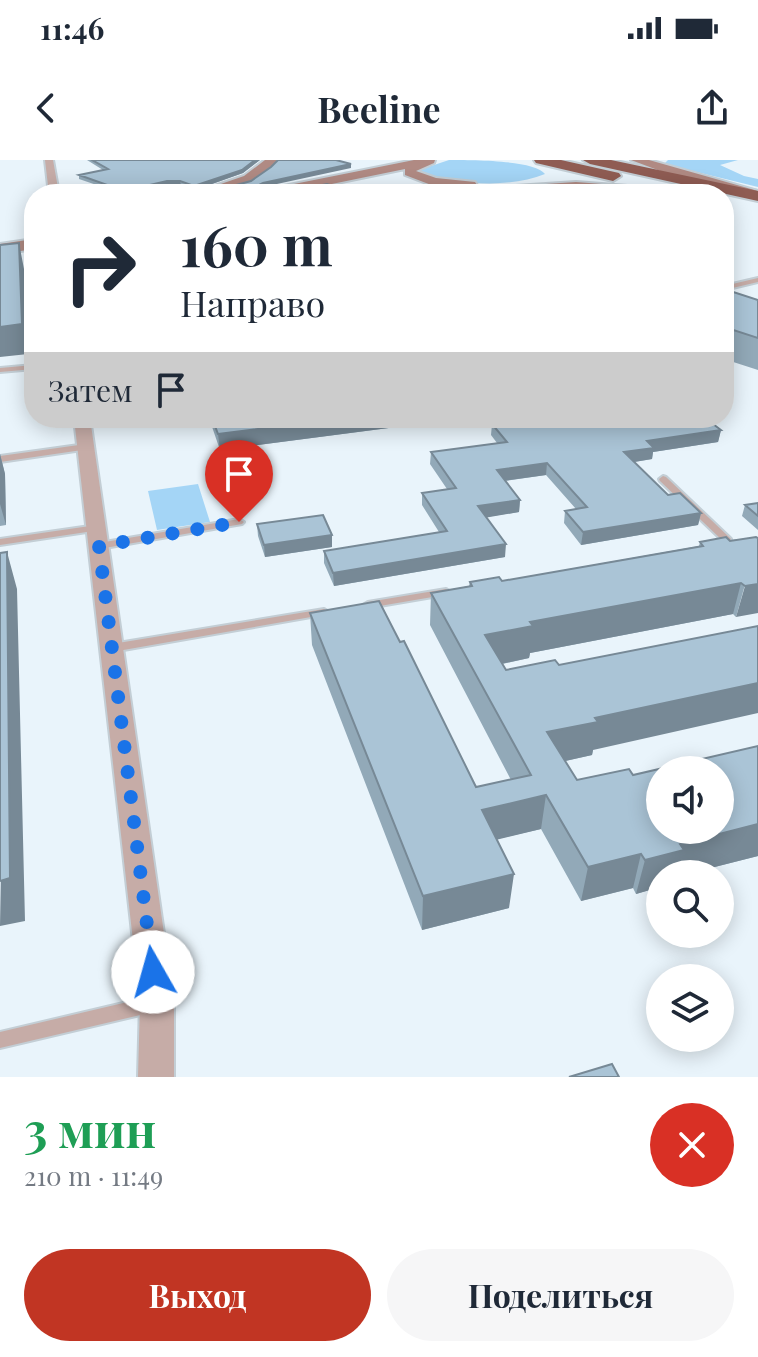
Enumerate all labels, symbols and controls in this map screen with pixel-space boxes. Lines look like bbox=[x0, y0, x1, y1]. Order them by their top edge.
text: 11:46 bbox=[40, 8, 104, 48]
text: Beeline bbox=[317, 84, 441, 132]
icon: back bbox=[24, 86, 68, 130]
icon: share bbox=[690, 86, 734, 130]
text: 160 m bbox=[180, 206, 333, 281]
icon: right bbox=[48, 216, 152, 320]
text: Направо bbox=[180, 278, 325, 326]
icon: arrive bbox=[149, 368, 193, 412]
text: Затем bbox=[48, 370, 133, 410]
pin bbox=[205, 440, 273, 522]
icon: arrive bbox=[217, 452, 261, 496]
map controls bbox=[646, 756, 734, 1052]
button: sound bbox=[646, 756, 734, 844]
button: search bbox=[646, 860, 734, 948]
position arrow bbox=[111, 930, 195, 1014]
button: layers bbox=[646, 964, 734, 1052]
text: 3 мин bbox=[24, 1096, 156, 1160]
button: close bbox=[650, 1103, 734, 1187]
text: 210 m · 11:49 bbox=[24, 1158, 163, 1193]
button: Выход bbox=[24, 1249, 371, 1341]
button: Поделиться bbox=[387, 1249, 734, 1341]

